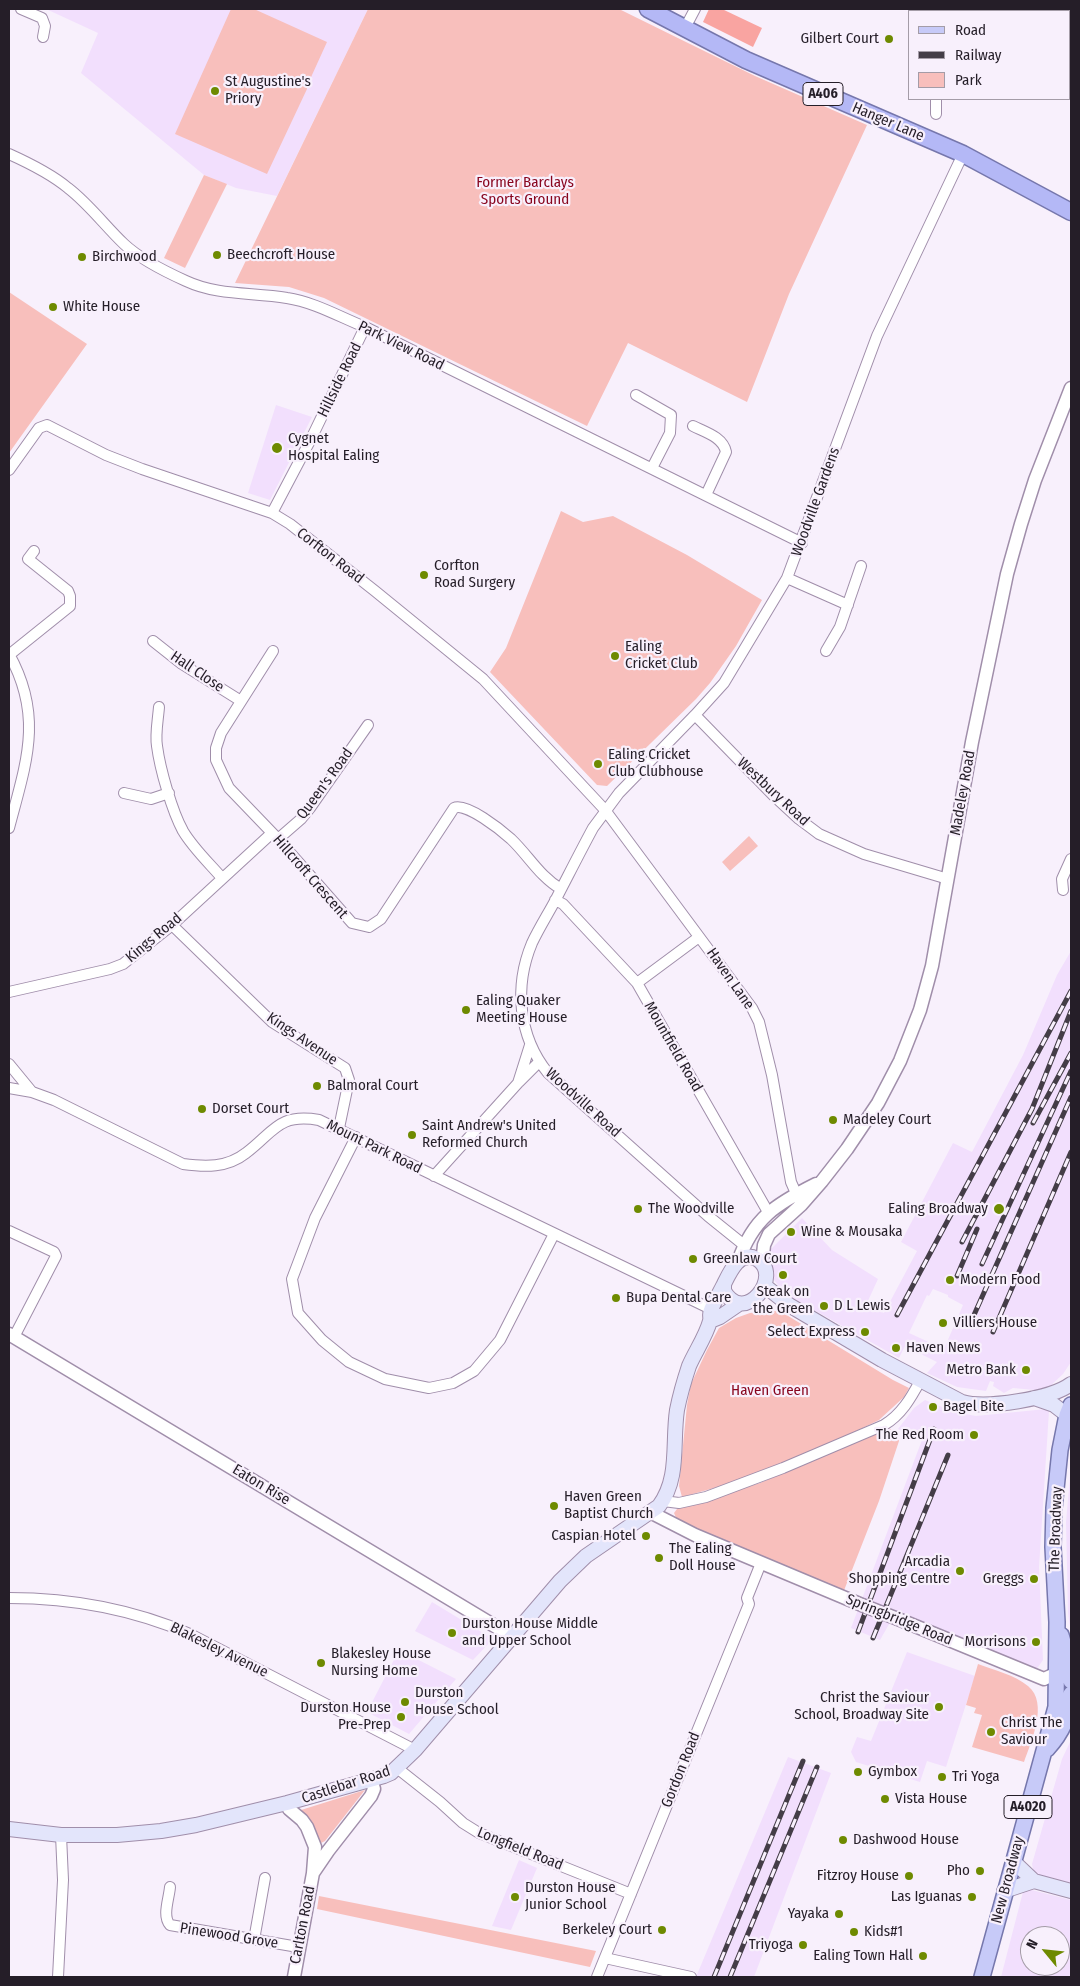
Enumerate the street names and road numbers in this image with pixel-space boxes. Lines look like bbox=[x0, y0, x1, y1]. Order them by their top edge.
road number: A406 bbox=[803, 82, 843, 106]
street label: Hanger Lane bbox=[849, 99, 927, 145]
street label: Park View Road bbox=[355, 317, 447, 375]
street label: Hillside Road bbox=[314, 340, 366, 420]
street label: Woodville Gardens bbox=[788, 445, 844, 559]
street label: Corfton Road bbox=[293, 524, 367, 588]
street label: Hall Close bbox=[167, 648, 227, 696]
street label: Queen's Road bbox=[293, 745, 357, 823]
street label: Madeley Road bbox=[947, 749, 979, 837]
street label: Westbury Road bbox=[733, 754, 813, 830]
street label: Hillcroft Crescent bbox=[269, 831, 351, 923]
street label: Kings Road bbox=[122, 909, 186, 967]
street label: Haven Lane bbox=[702, 945, 758, 1013]
street label: Mountfield Road bbox=[640, 999, 706, 1095]
street label: Kings Avenue bbox=[263, 1009, 341, 1069]
street label: Woodville Road bbox=[542, 1064, 624, 1142]
street label: Mount Park Road bbox=[323, 1116, 425, 1178]
street label: Eaton Rise bbox=[229, 1461, 293, 1509]
street label: The Broadway bbox=[1046, 1486, 1066, 1572]
street label: Springbridge Road bbox=[843, 1590, 955, 1650]
street label: Blakesley Avenue bbox=[167, 1619, 271, 1681]
street label: Gordon Road bbox=[658, 1730, 704, 1810]
street label: Castlebar Road bbox=[299, 1762, 393, 1808]
road number: A4020 bbox=[1004, 1795, 1052, 1818]
street label: Longfield Road bbox=[474, 1824, 566, 1874]
street label: New Broadway bbox=[988, 1834, 1028, 1926]
street label: Carlton Road bbox=[287, 1884, 319, 1966]
street label: Pinewood Grove bbox=[179, 1919, 279, 1953]

